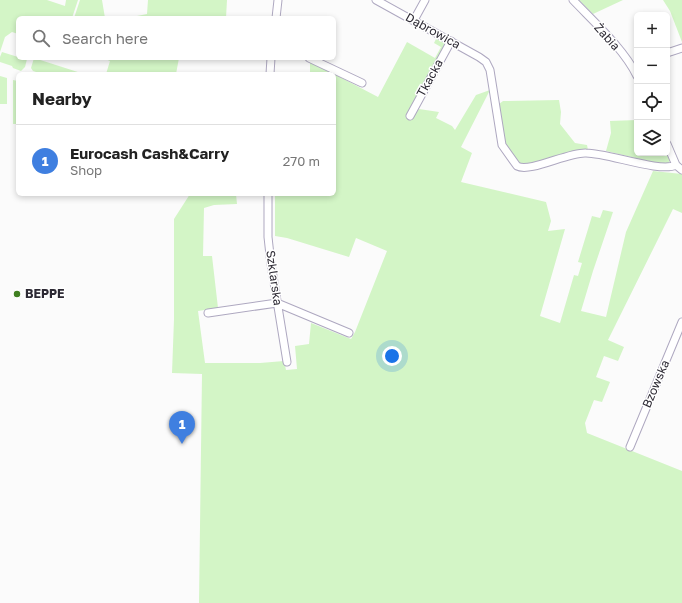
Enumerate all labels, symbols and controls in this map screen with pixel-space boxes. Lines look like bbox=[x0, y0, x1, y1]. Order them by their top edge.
street label: Dąbrowica bbox=[403, 9, 463, 52]
map controls bbox=[634, 12, 670, 156]
button: + bbox=[634, 12, 670, 48]
search box bbox=[16, 16, 336, 60]
street label: Żabia bbox=[591, 20, 623, 53]
icon: search bbox=[30, 27, 52, 49]
text: Search here bbox=[62, 29, 148, 47]
button: − bbox=[634, 48, 670, 84]
street label: Tkacka bbox=[413, 56, 446, 99]
button: locate bbox=[634, 84, 670, 120]
text: Nearby bbox=[32, 88, 92, 109]
button: layers bbox=[634, 120, 670, 156]
text: Eurocash Cash&Carry bbox=[70, 144, 229, 162]
text: 1 bbox=[42, 153, 48, 169]
text: 270 m bbox=[283, 153, 320, 169]
text: Shop bbox=[70, 162, 102, 178]
street label: Szklarska bbox=[263, 249, 286, 306]
place label: BEPPE bbox=[25, 286, 65, 301]
marker: BEPPE bbox=[12, 289, 22, 299]
your location bbox=[382, 346, 402, 366]
street label: Bzowska bbox=[639, 358, 672, 410]
pin: 1 bbox=[169, 411, 195, 444]

